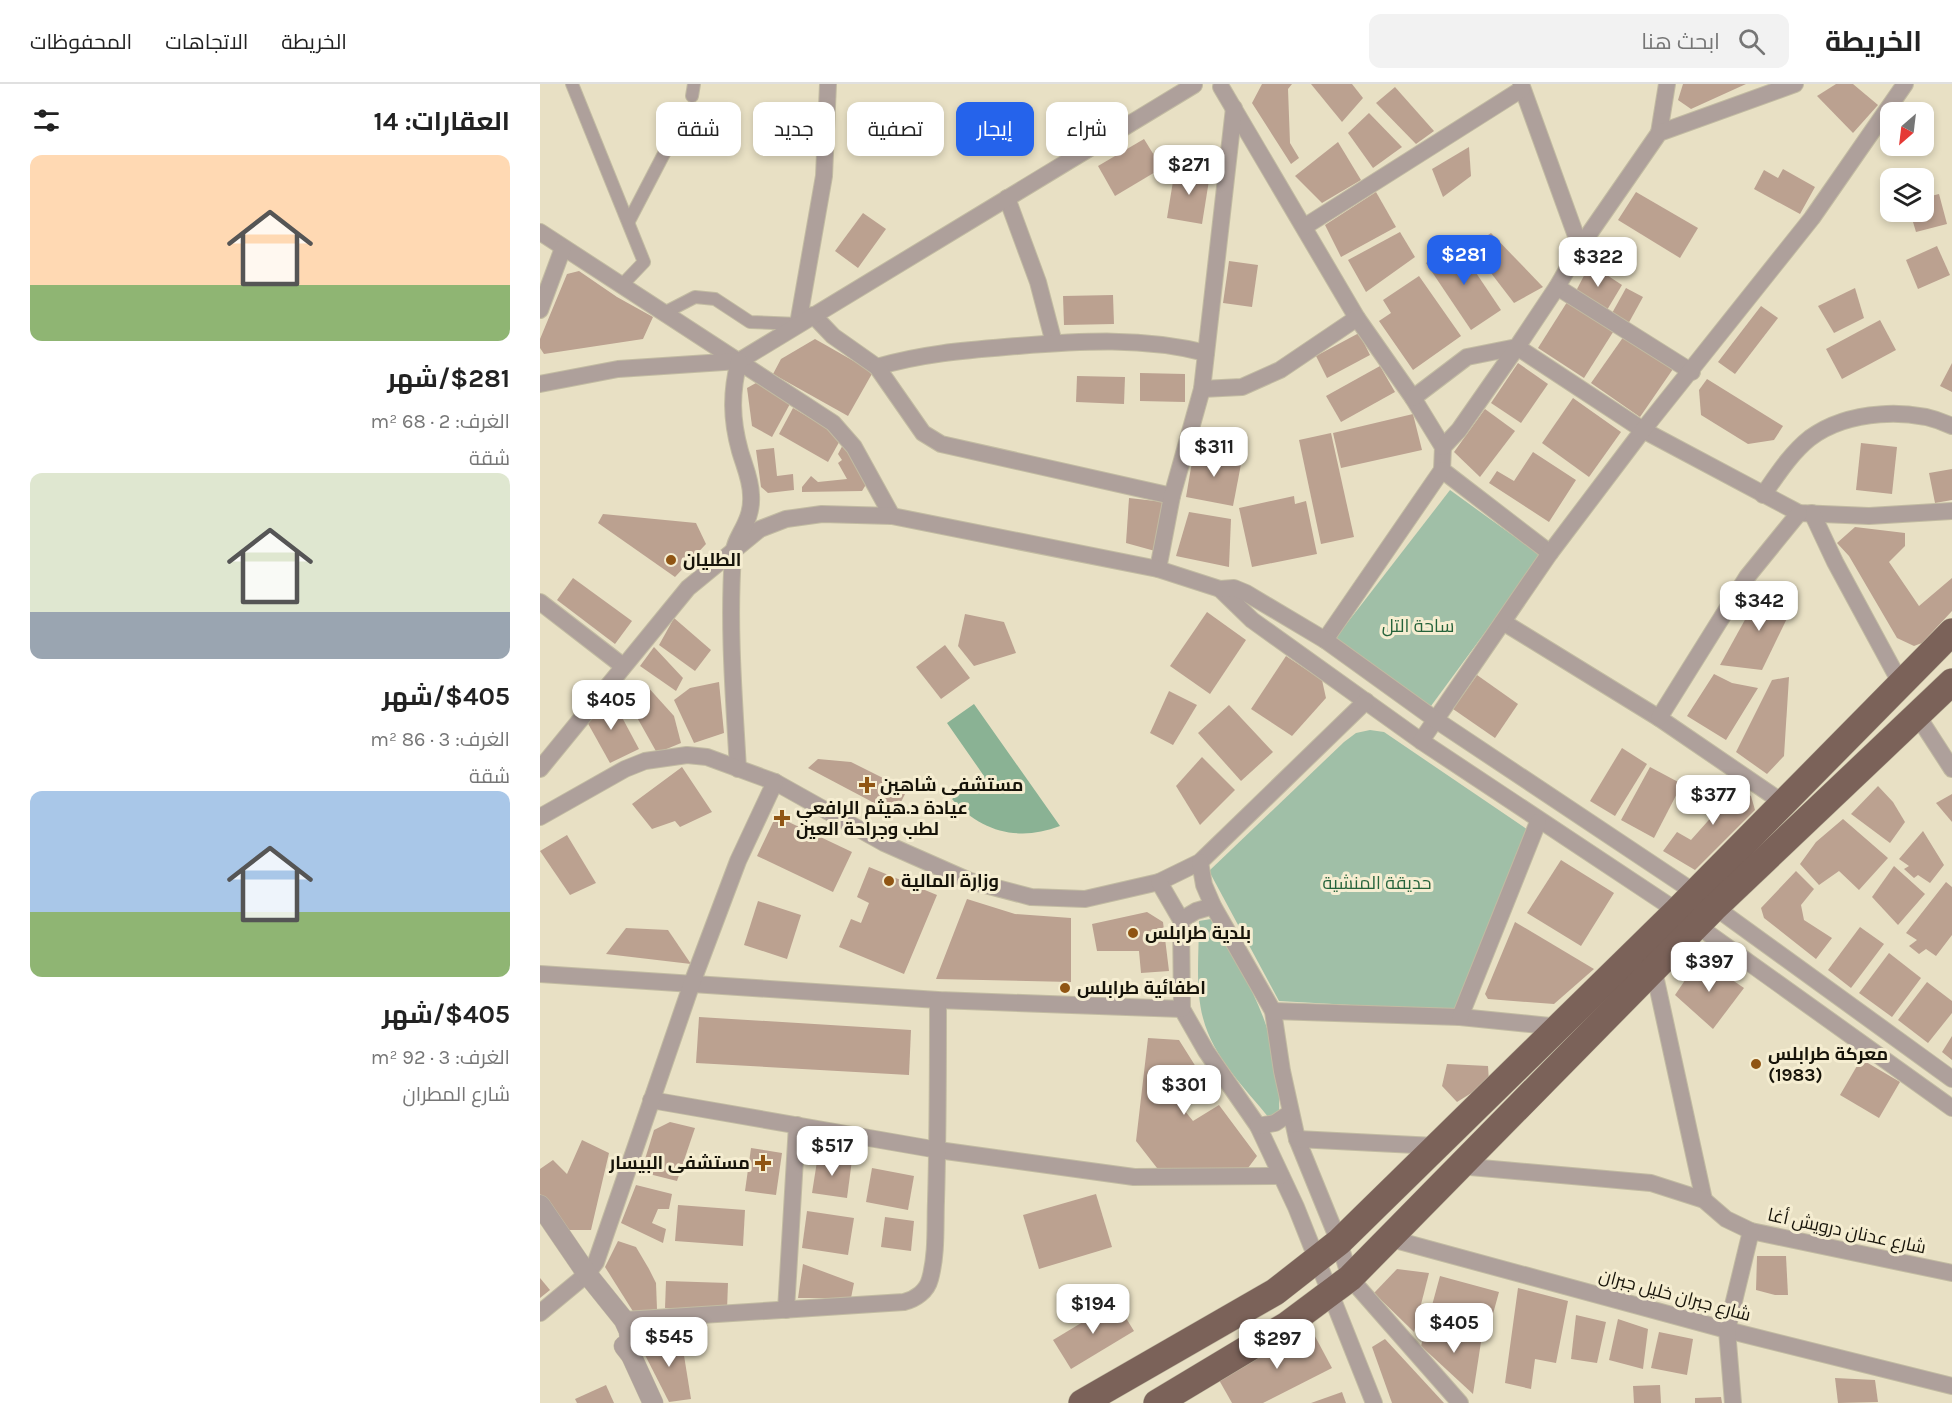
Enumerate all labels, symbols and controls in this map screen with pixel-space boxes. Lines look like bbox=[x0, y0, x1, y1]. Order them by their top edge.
search box bbox=[1369, 14, 1789, 68]
icon: search bbox=[1735, 25, 1768, 58]
text: الخريطة bbox=[1825, 25, 1922, 58]
text: ابحث هنا bbox=[1641, 29, 1720, 55]
text: المحفوظات bbox=[30, 30, 132, 54]
text: الاتجاهات bbox=[165, 30, 248, 54]
text: الخريطة bbox=[281, 30, 347, 54]
chip: شقة bbox=[656, 102, 741, 156]
chip: جديد bbox=[753, 102, 835, 156]
chip: تصفية bbox=[847, 102, 944, 156]
chip: إيجار bbox=[956, 102, 1034, 156]
chip: شراء bbox=[1046, 102, 1128, 156]
north arrow bbox=[1880, 102, 1934, 156]
map controls bbox=[1880, 102, 1934, 222]
icon: filters bbox=[30, 104, 63, 137]
text: العقارات: 14 bbox=[374, 106, 510, 137]
pin: $271 bbox=[1153, 145, 1225, 196]
text: $271 bbox=[1168, 153, 1210, 176]
button: layers bbox=[1880, 168, 1934, 222]
icon: home bbox=[216, 194, 324, 302]
pin: $281 bbox=[1428, 235, 1500, 286]
pin: $322 bbox=[1562, 237, 1634, 288]
text: $281 bbox=[1441, 243, 1487, 266]
text: $322 bbox=[1573, 245, 1623, 268]
text: $281/شهر bbox=[387, 363, 510, 394]
text: الغرف: 2 · 68 m² bbox=[370, 410, 510, 433]
pin: $311 bbox=[1178, 427, 1250, 478]
text: $311 bbox=[1194, 435, 1234, 458]
text: شقة bbox=[469, 447, 510, 470]
icon: home bbox=[216, 512, 324, 620]
place label: الطليان bbox=[683, 549, 741, 571]
marker: الطليان bbox=[664, 553, 678, 567]
pin: $342 bbox=[1723, 581, 1795, 632]
text: $342 bbox=[1734, 589, 1784, 612]
park label: ساحة التل bbox=[1382, 615, 1454, 637]
pin: $405 bbox=[575, 680, 647, 731]
text: $405/شهر bbox=[382, 681, 510, 712]
text: $405 bbox=[586, 688, 636, 711]
text: الغرف: 3 · 86 m² bbox=[370, 728, 510, 751]
text: شقة bbox=[469, 765, 510, 788]
place label: مستشفى شاهين bbox=[880, 774, 1023, 796]
pin: $377 bbox=[1677, 775, 1749, 826]
marker: مستشفى شاهين bbox=[858, 776, 876, 794]
text: $377 bbox=[1690, 783, 1736, 806]
place label: عيادة د.هيثم الرافعي لطب وجراحة العين bbox=[796, 797, 968, 840]
marker: عيادة د.هيثم الرافعي لطب وجراحة العين bbox=[773, 809, 791, 827]
icon: home bbox=[216, 830, 324, 938]
place label: وزارة المالية bbox=[901, 870, 999, 892]
park label: حديقة المنشية bbox=[1322, 872, 1432, 894]
marker: وزارة المالية bbox=[882, 874, 896, 888]
place label: بلدية طرابلس bbox=[1145, 922, 1251, 944]
marker: بلدية طرابلس bbox=[1126, 926, 1140, 940]
pin: $397 bbox=[1673, 942, 1745, 993]
text: $397 bbox=[1685, 950, 1733, 973]
place label: اطفائية طرابلس bbox=[1077, 977, 1206, 999]
marker: اطفائية طرابلس bbox=[1058, 981, 1072, 995]
text: $405/شهر bbox=[382, 999, 510, 1030]
place label: معركة طرابلس (1983) bbox=[1768, 1043, 1888, 1086]
text: الغرف: 3 · 92 m² bbox=[371, 1046, 510, 1069]
marker: معركة طرابلس (1983) bbox=[1749, 1057, 1763, 1071]
pin: $301 bbox=[1148, 1065, 1220, 1116]
text: $301 bbox=[1161, 1073, 1207, 1096]
text: شارع المطران bbox=[402, 1083, 510, 1106]
pin: $517 bbox=[796, 1126, 868, 1177]
text: $517 bbox=[811, 1134, 853, 1157]
place label: مستشفی البيسار bbox=[608, 1152, 750, 1174]
marker: مستشفی البيسار bbox=[754, 1154, 772, 1172]
street label: شارع عدنان درويش أغا bbox=[1766, 1203, 1928, 1260]
street label: شارع جبران خليل جبران bbox=[1596, 1264, 1753, 1327]
pin: $194 bbox=[1057, 1284, 1129, 1335]
text: $194 bbox=[1070, 1292, 1116, 1315]
pin: $405 bbox=[1418, 1303, 1490, 1354]
text: $405 bbox=[1429, 1311, 1479, 1334]
pin: $545 bbox=[633, 1317, 705, 1368]
pin: $297 bbox=[1241, 1319, 1313, 1370]
text: $545 bbox=[645, 1325, 693, 1348]
text: $297 bbox=[1253, 1327, 1301, 1350]

